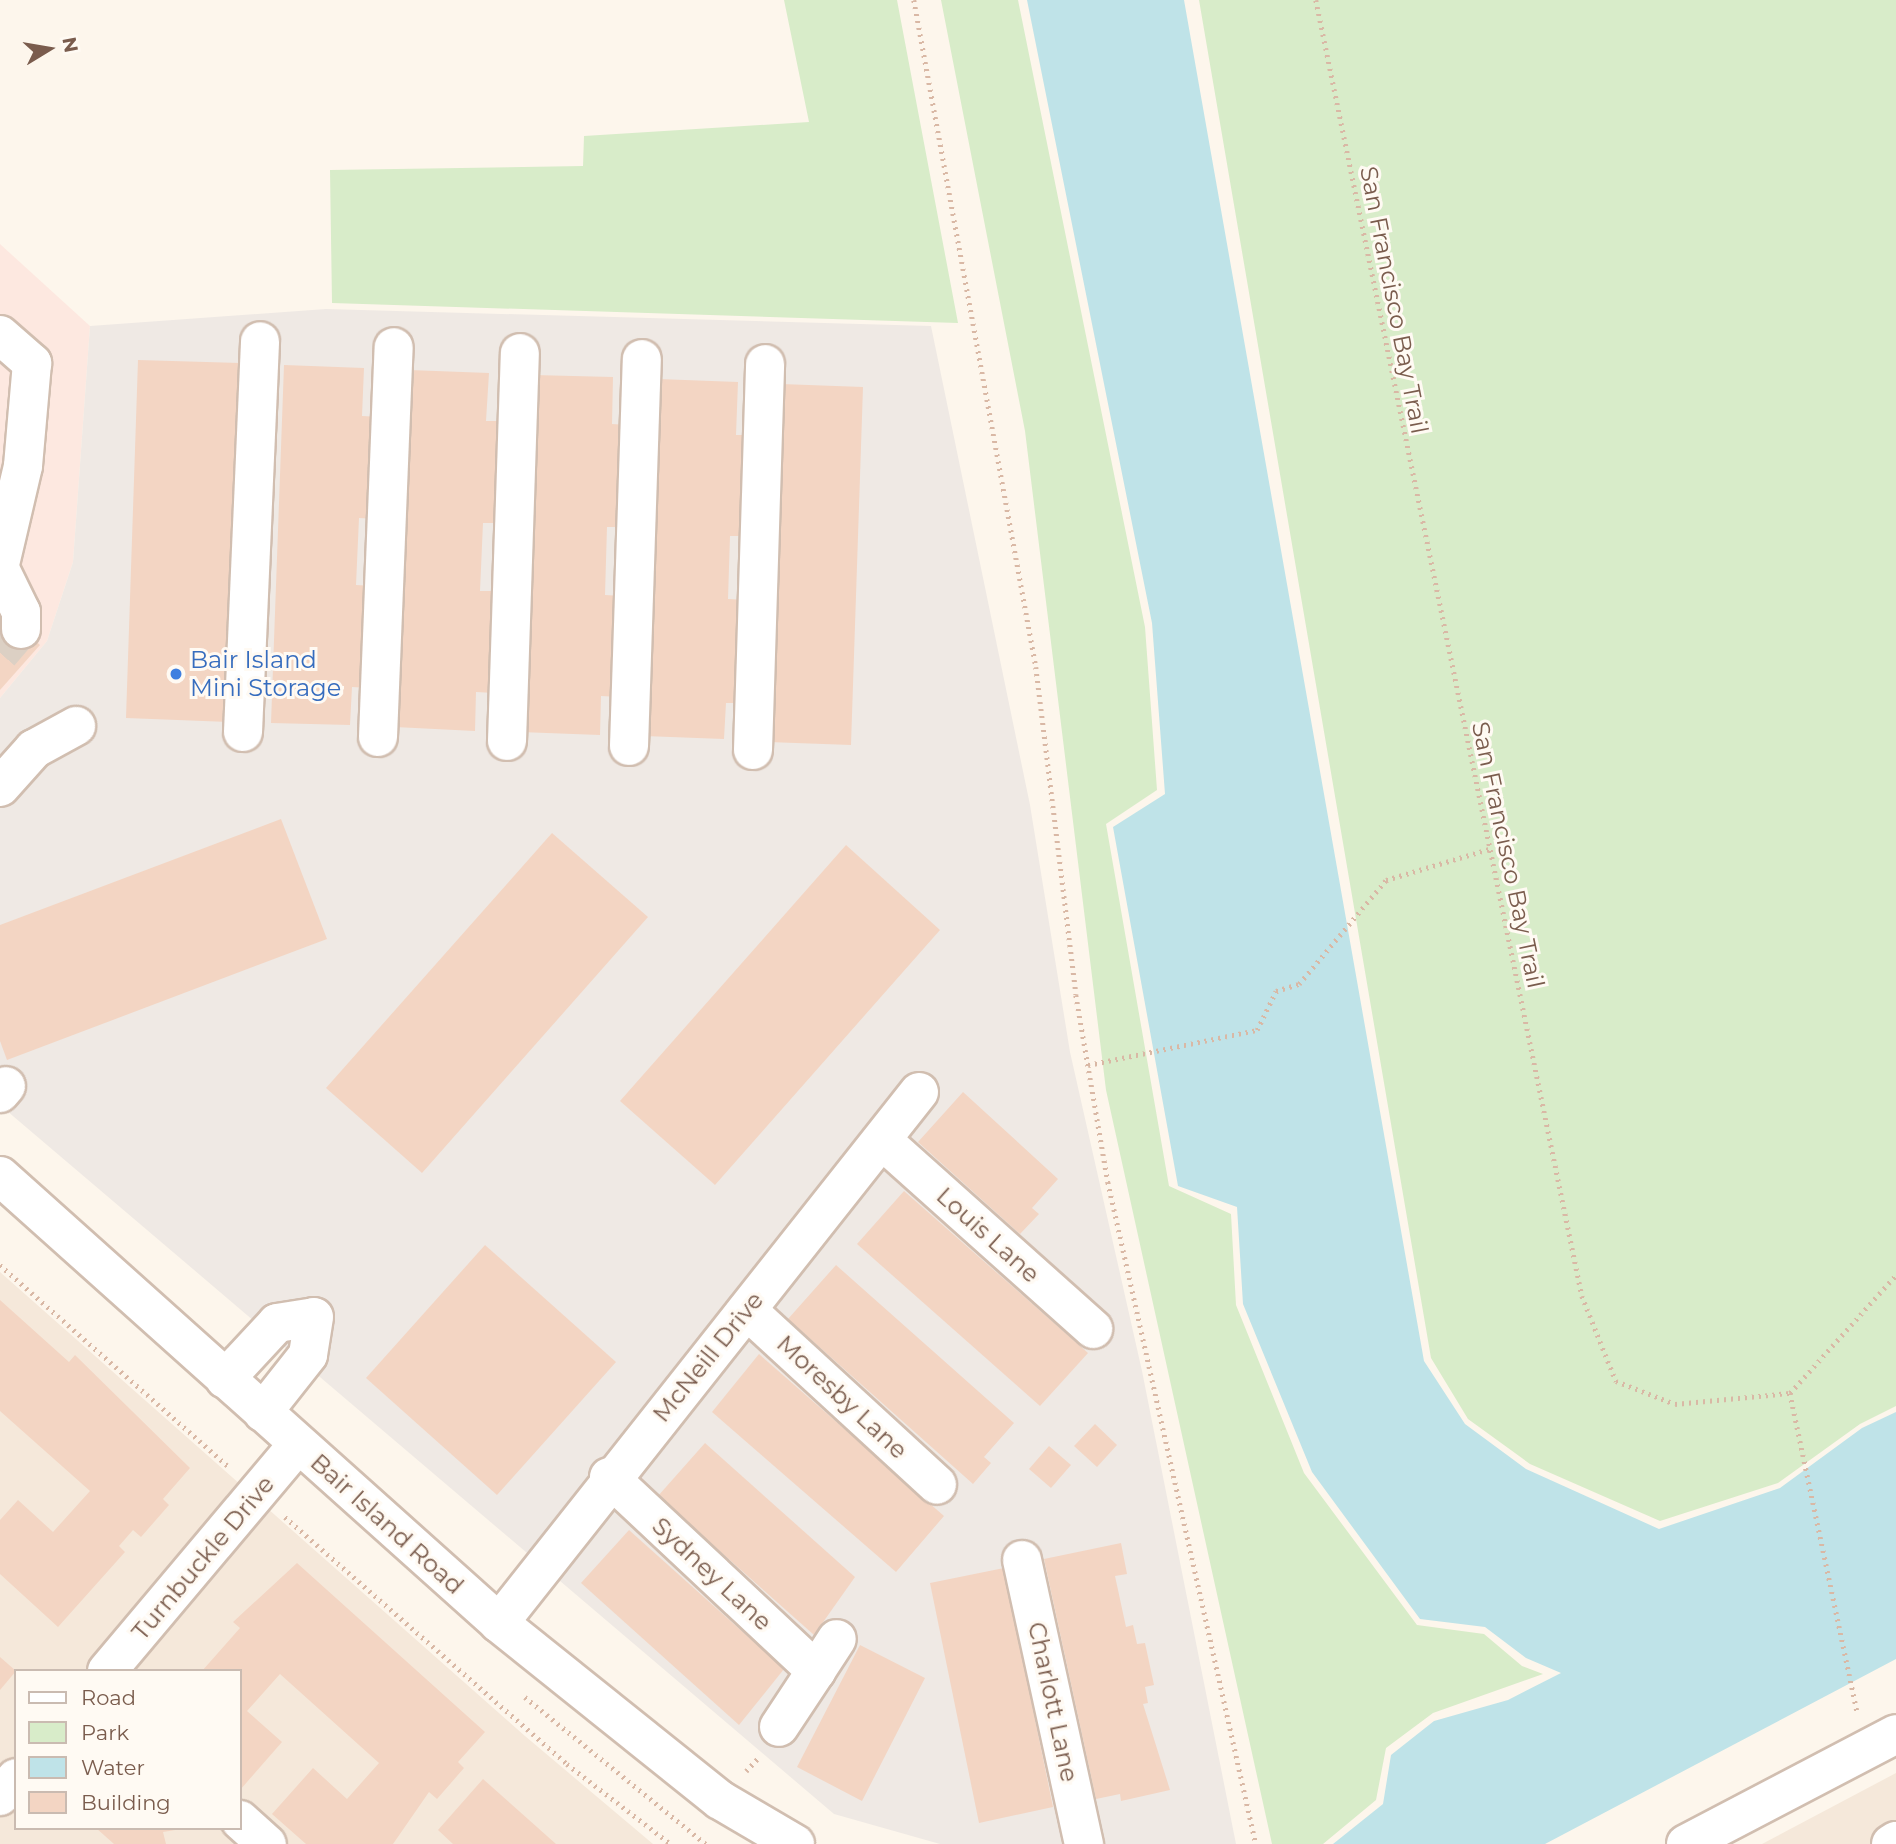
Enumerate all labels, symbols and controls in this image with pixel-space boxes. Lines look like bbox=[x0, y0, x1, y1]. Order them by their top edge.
north arrow bbox=[14, 14, 84, 84]
text: N bbox=[57, 35, 83, 55]
street label: San Francisco Bay Trail bbox=[1354, 164, 1434, 436]
place label: Bair Island Mini Storage bbox=[190, 646, 341, 702]
marker: Bair Island Mini Storage bbox=[168, 666, 184, 682]
street label: San Francisco Bay Trail bbox=[1466, 719, 1550, 991]
street label: Louis Lane bbox=[931, 1181, 1045, 1289]
street label: McNeill Drive bbox=[647, 1286, 769, 1428]
street label: Moresby Lane bbox=[771, 1329, 913, 1465]
street label: Bair Island Road bbox=[305, 1448, 469, 1600]
street label: Turnbuckle Drive bbox=[126, 1470, 280, 1646]
street label: Sydney Lane bbox=[646, 1511, 778, 1637]
street label: Charlott Lane bbox=[1022, 1619, 1084, 1785]
legend bbox=[14, 1669, 242, 1830]
text: Road bbox=[81, 1685, 136, 1710]
text: Park bbox=[81, 1720, 129, 1745]
text: Water bbox=[81, 1755, 145, 1780]
text: Building bbox=[81, 1790, 171, 1815]

